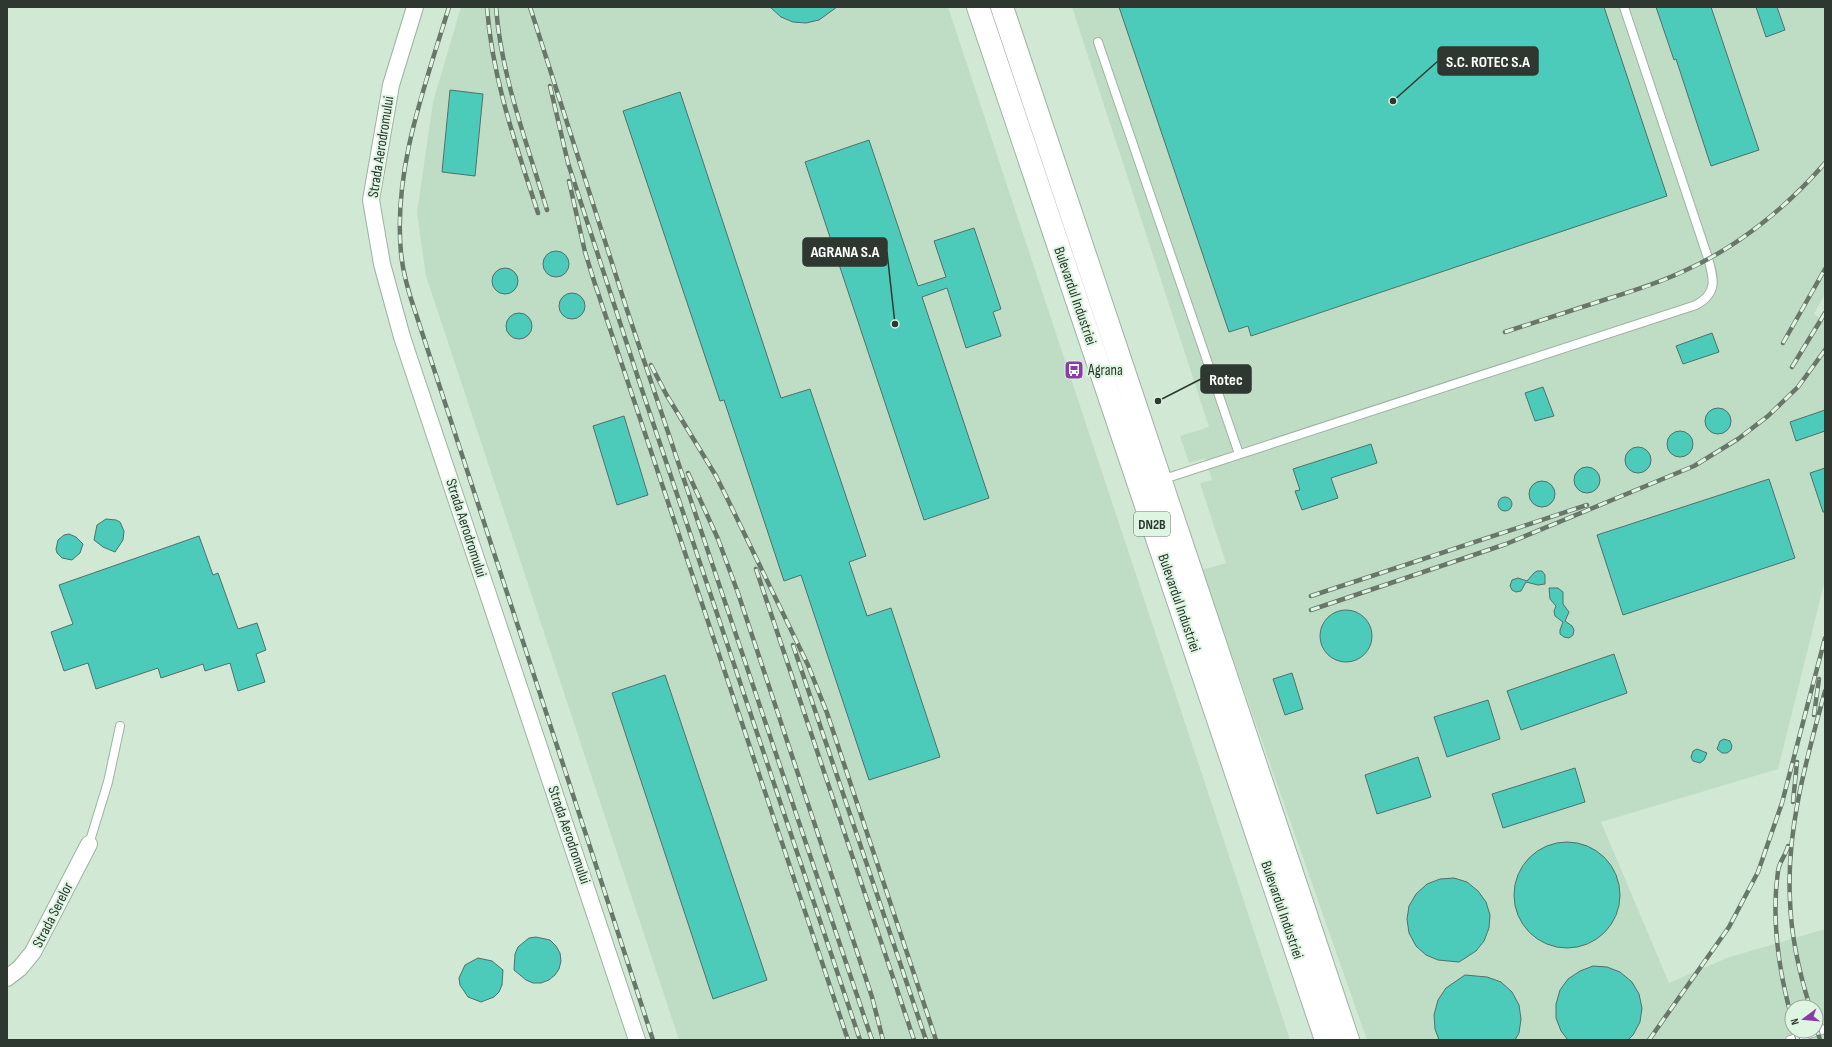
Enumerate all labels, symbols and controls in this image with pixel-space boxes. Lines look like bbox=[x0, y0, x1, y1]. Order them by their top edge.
callout: S.C. ROTEC S.A bbox=[1438, 47, 1538, 75]
text: S.C. ROTEC S.A bbox=[1446, 53, 1530, 72]
street label: Strada Aerodromului bbox=[364, 95, 398, 199]
callout: AGRANA S.A bbox=[803, 238, 887, 266]
text: AGRANA S.A bbox=[810, 243, 880, 262]
street label: Bulevardul Industriei bbox=[1049, 244, 1101, 348]
bus stop icon: Agrana bbox=[1063, 359, 1085, 381]
place label: Agrana bbox=[1087, 361, 1123, 380]
callout: Rotec bbox=[1201, 365, 1251, 393]
text: Rotec bbox=[1209, 371, 1243, 390]
street label: Strada Aerodromului bbox=[441, 476, 491, 580]
road number: DN2B bbox=[1134, 512, 1170, 536]
street label: Bulevardul Industriei bbox=[1153, 551, 1205, 655]
street label: Strada Aerodromului bbox=[543, 783, 595, 887]
street label: Bulevardul Industriei bbox=[1256, 858, 1308, 962]
street label: Strada Serelor bbox=[28, 878, 78, 951]
north arrow bbox=[1784, 999, 1824, 1039]
text: N bbox=[1788, 1017, 1802, 1026]

